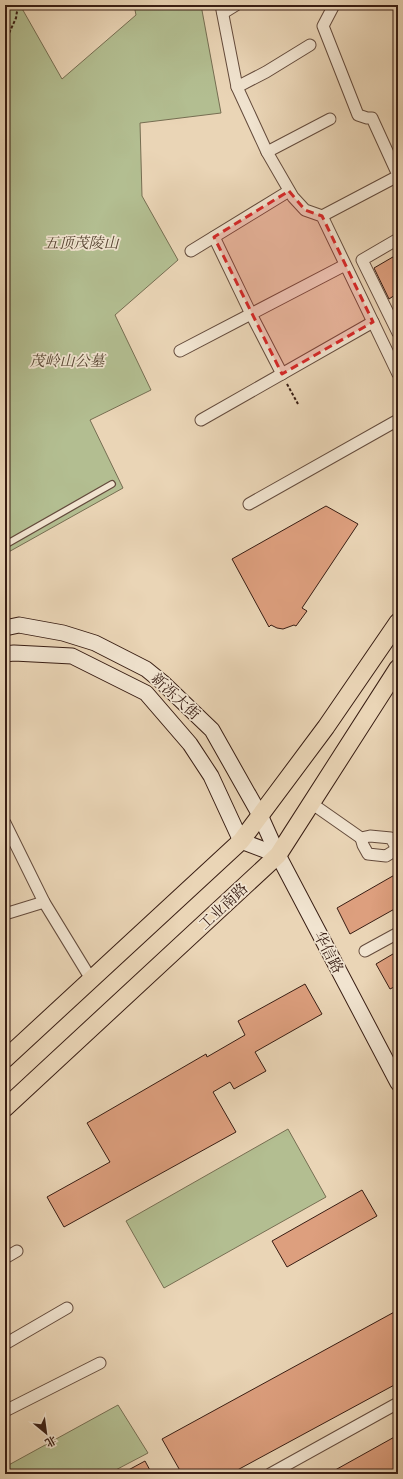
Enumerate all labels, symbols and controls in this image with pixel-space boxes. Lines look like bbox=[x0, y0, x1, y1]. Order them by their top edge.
park label: 五顶茂陵山 bbox=[43, 232, 120, 253]
park label: 茂岭山公墓 bbox=[29, 350, 107, 371]
street label: 新泺大街 bbox=[147, 668, 205, 724]
street label: 工业南路 bbox=[194, 878, 252, 934]
street label: 华信路 bbox=[309, 927, 349, 977]
north arrow bbox=[26, 1413, 66, 1453]
text: 北 bbox=[42, 1432, 60, 1451]

